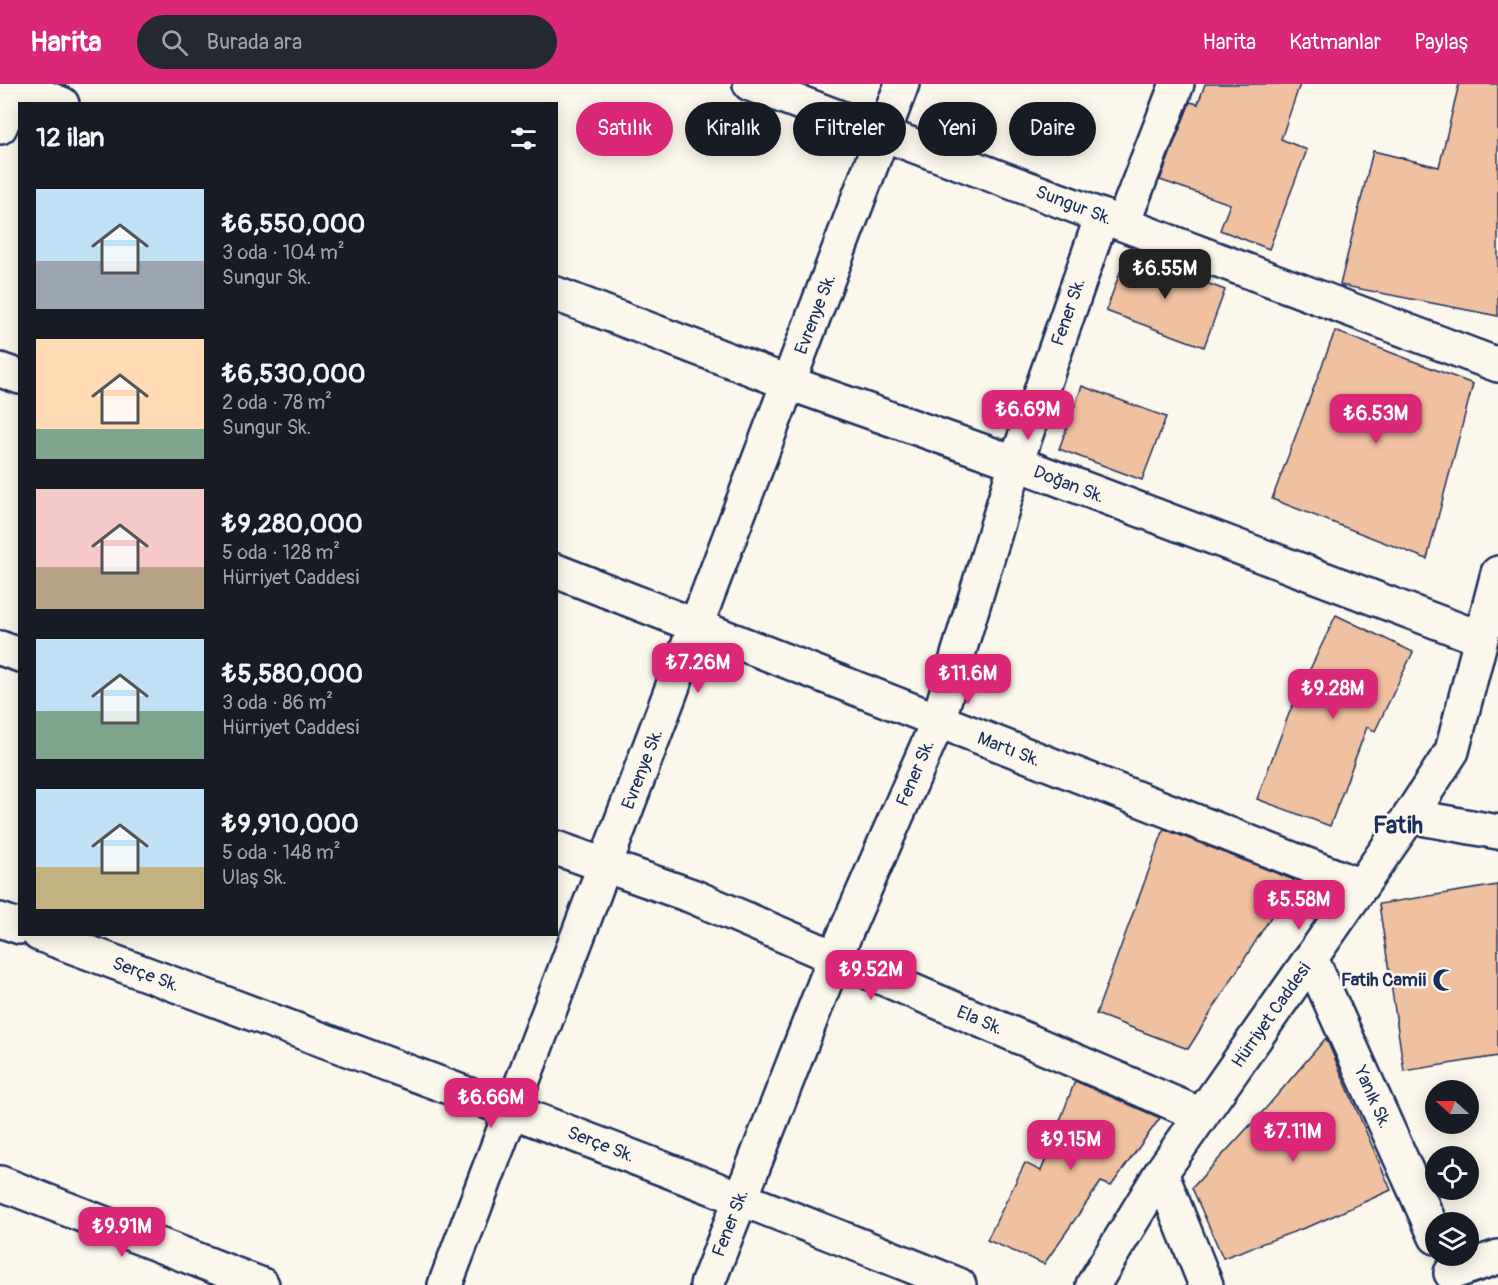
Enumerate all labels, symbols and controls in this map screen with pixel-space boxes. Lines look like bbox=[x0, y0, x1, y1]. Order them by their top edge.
search box bbox=[137, 15, 557, 69]
text: Harita bbox=[30, 25, 101, 60]
icon: search bbox=[158, 26, 191, 59]
text: Burada ara bbox=[206, 28, 302, 56]
text: Harita bbox=[1203, 29, 1256, 56]
text: Katmanlar bbox=[1289, 29, 1381, 56]
text: Paylaş bbox=[1414, 29, 1468, 56]
chip: Satılık bbox=[576, 102, 673, 156]
chip: Kiralık bbox=[685, 102, 781, 156]
chip: Filtreler bbox=[793, 102, 906, 156]
chip: Yeni bbox=[918, 102, 997, 156]
chip: Daire bbox=[1009, 102, 1096, 156]
text: 12 ilan bbox=[36, 122, 105, 154]
icon: filters bbox=[507, 122, 540, 155]
street label: Sungur Sk. bbox=[1032, 180, 1115, 231]
text: ₺6,550,000 bbox=[222, 208, 365, 240]
icon: home bbox=[84, 213, 156, 285]
text: 3 oda · 104 m² bbox=[222, 240, 345, 265]
pin: ₺6.55M bbox=[1116, 249, 1214, 300]
text: ₺6.55M bbox=[1133, 256, 1197, 281]
text: Sungur Sk. bbox=[222, 265, 311, 290]
street label: Evrenye Sk. bbox=[790, 271, 841, 358]
street label: Fener Sk. bbox=[1046, 275, 1091, 349]
text: ₺6,530,000 bbox=[222, 358, 366, 390]
icon: home bbox=[84, 363, 156, 435]
text: 2 oda · 78 m² bbox=[222, 390, 332, 415]
pin: ₺6.69M bbox=[979, 390, 1077, 441]
pin: ₺6.53M bbox=[1327, 394, 1425, 445]
text: ₺6.69M bbox=[996, 397, 1060, 422]
text: ₺6.53M bbox=[1344, 401, 1408, 426]
text: Sungur Sk. bbox=[222, 415, 311, 440]
street label: Doğan Sk. bbox=[1030, 460, 1108, 509]
text: ₺9,280,000 bbox=[222, 508, 363, 540]
icon: home bbox=[84, 513, 156, 585]
text: 5 oda · 128 m² bbox=[222, 540, 340, 565]
text: Hürriyet Caddesi bbox=[222, 565, 359, 590]
pin: ₺7.26M bbox=[649, 643, 747, 694]
text: ₺7.26M bbox=[666, 650, 730, 675]
pin: ₺11.6M bbox=[919, 654, 1017, 705]
text: ₺5,580,000 bbox=[222, 658, 363, 690]
text: ₺11.6M bbox=[939, 661, 997, 686]
icon: home bbox=[84, 663, 156, 735]
pin: ₺9.28M bbox=[1284, 669, 1382, 720]
text: ₺9.28M bbox=[1302, 676, 1364, 701]
text: 3 oda · 86 m² bbox=[222, 690, 333, 715]
text: Hürriyet Caddesi bbox=[222, 715, 359, 740]
street label: Evrenye Sk. bbox=[617, 726, 668, 813]
street label: Martı Sk. bbox=[974, 727, 1044, 772]
street label: Fener Sk. bbox=[891, 736, 940, 810]
text: ₺9,910,000 bbox=[222, 808, 359, 840]
district label: Fatih bbox=[1373, 811, 1423, 840]
icon: home bbox=[84, 813, 156, 885]
text: 5 oda · 148 m² bbox=[222, 840, 341, 865]
text: Ulaş Sk. bbox=[222, 865, 287, 890]
pin: ₺5.58M bbox=[1250, 880, 1348, 931]
text: ₺5.58M bbox=[1268, 887, 1330, 912]
pin: ₺9.52M bbox=[822, 950, 920, 1001]
street label: Serçe Sk. bbox=[109, 952, 183, 997]
text: ₺9.52M bbox=[839, 957, 903, 982]
street label: Hürriyet Caddesi bbox=[1227, 958, 1316, 1073]
mosque icon: Fatih Camii bbox=[1431, 967, 1457, 993]
place label: Fatih Camii bbox=[1341, 969, 1426, 992]
street label: Ela Sk. bbox=[953, 1001, 1006, 1040]
street label: Yanık Sk. bbox=[1348, 1061, 1396, 1132]
pin: ₺6.66M bbox=[442, 1078, 540, 1129]
north arrow bbox=[1425, 1080, 1479, 1134]
map controls bbox=[1425, 1080, 1479, 1266]
text: ₺6.66M bbox=[458, 1085, 524, 1110]
pin: ₺7.11M bbox=[1244, 1112, 1342, 1163]
text: ₺7.11M bbox=[1265, 1119, 1322, 1144]
pin: ₺9.15M bbox=[1022, 1120, 1120, 1171]
street label: Serçe Sk. bbox=[564, 1121, 638, 1168]
text: ₺9.15M bbox=[1041, 1127, 1101, 1152]
button: locate bbox=[1425, 1146, 1479, 1200]
street label: Fener Sk. bbox=[707, 1186, 754, 1260]
pin: ₺9.91M bbox=[73, 1207, 171, 1258]
button: layers bbox=[1425, 1212, 1479, 1266]
text: ₺9.91M bbox=[92, 1214, 152, 1239]

